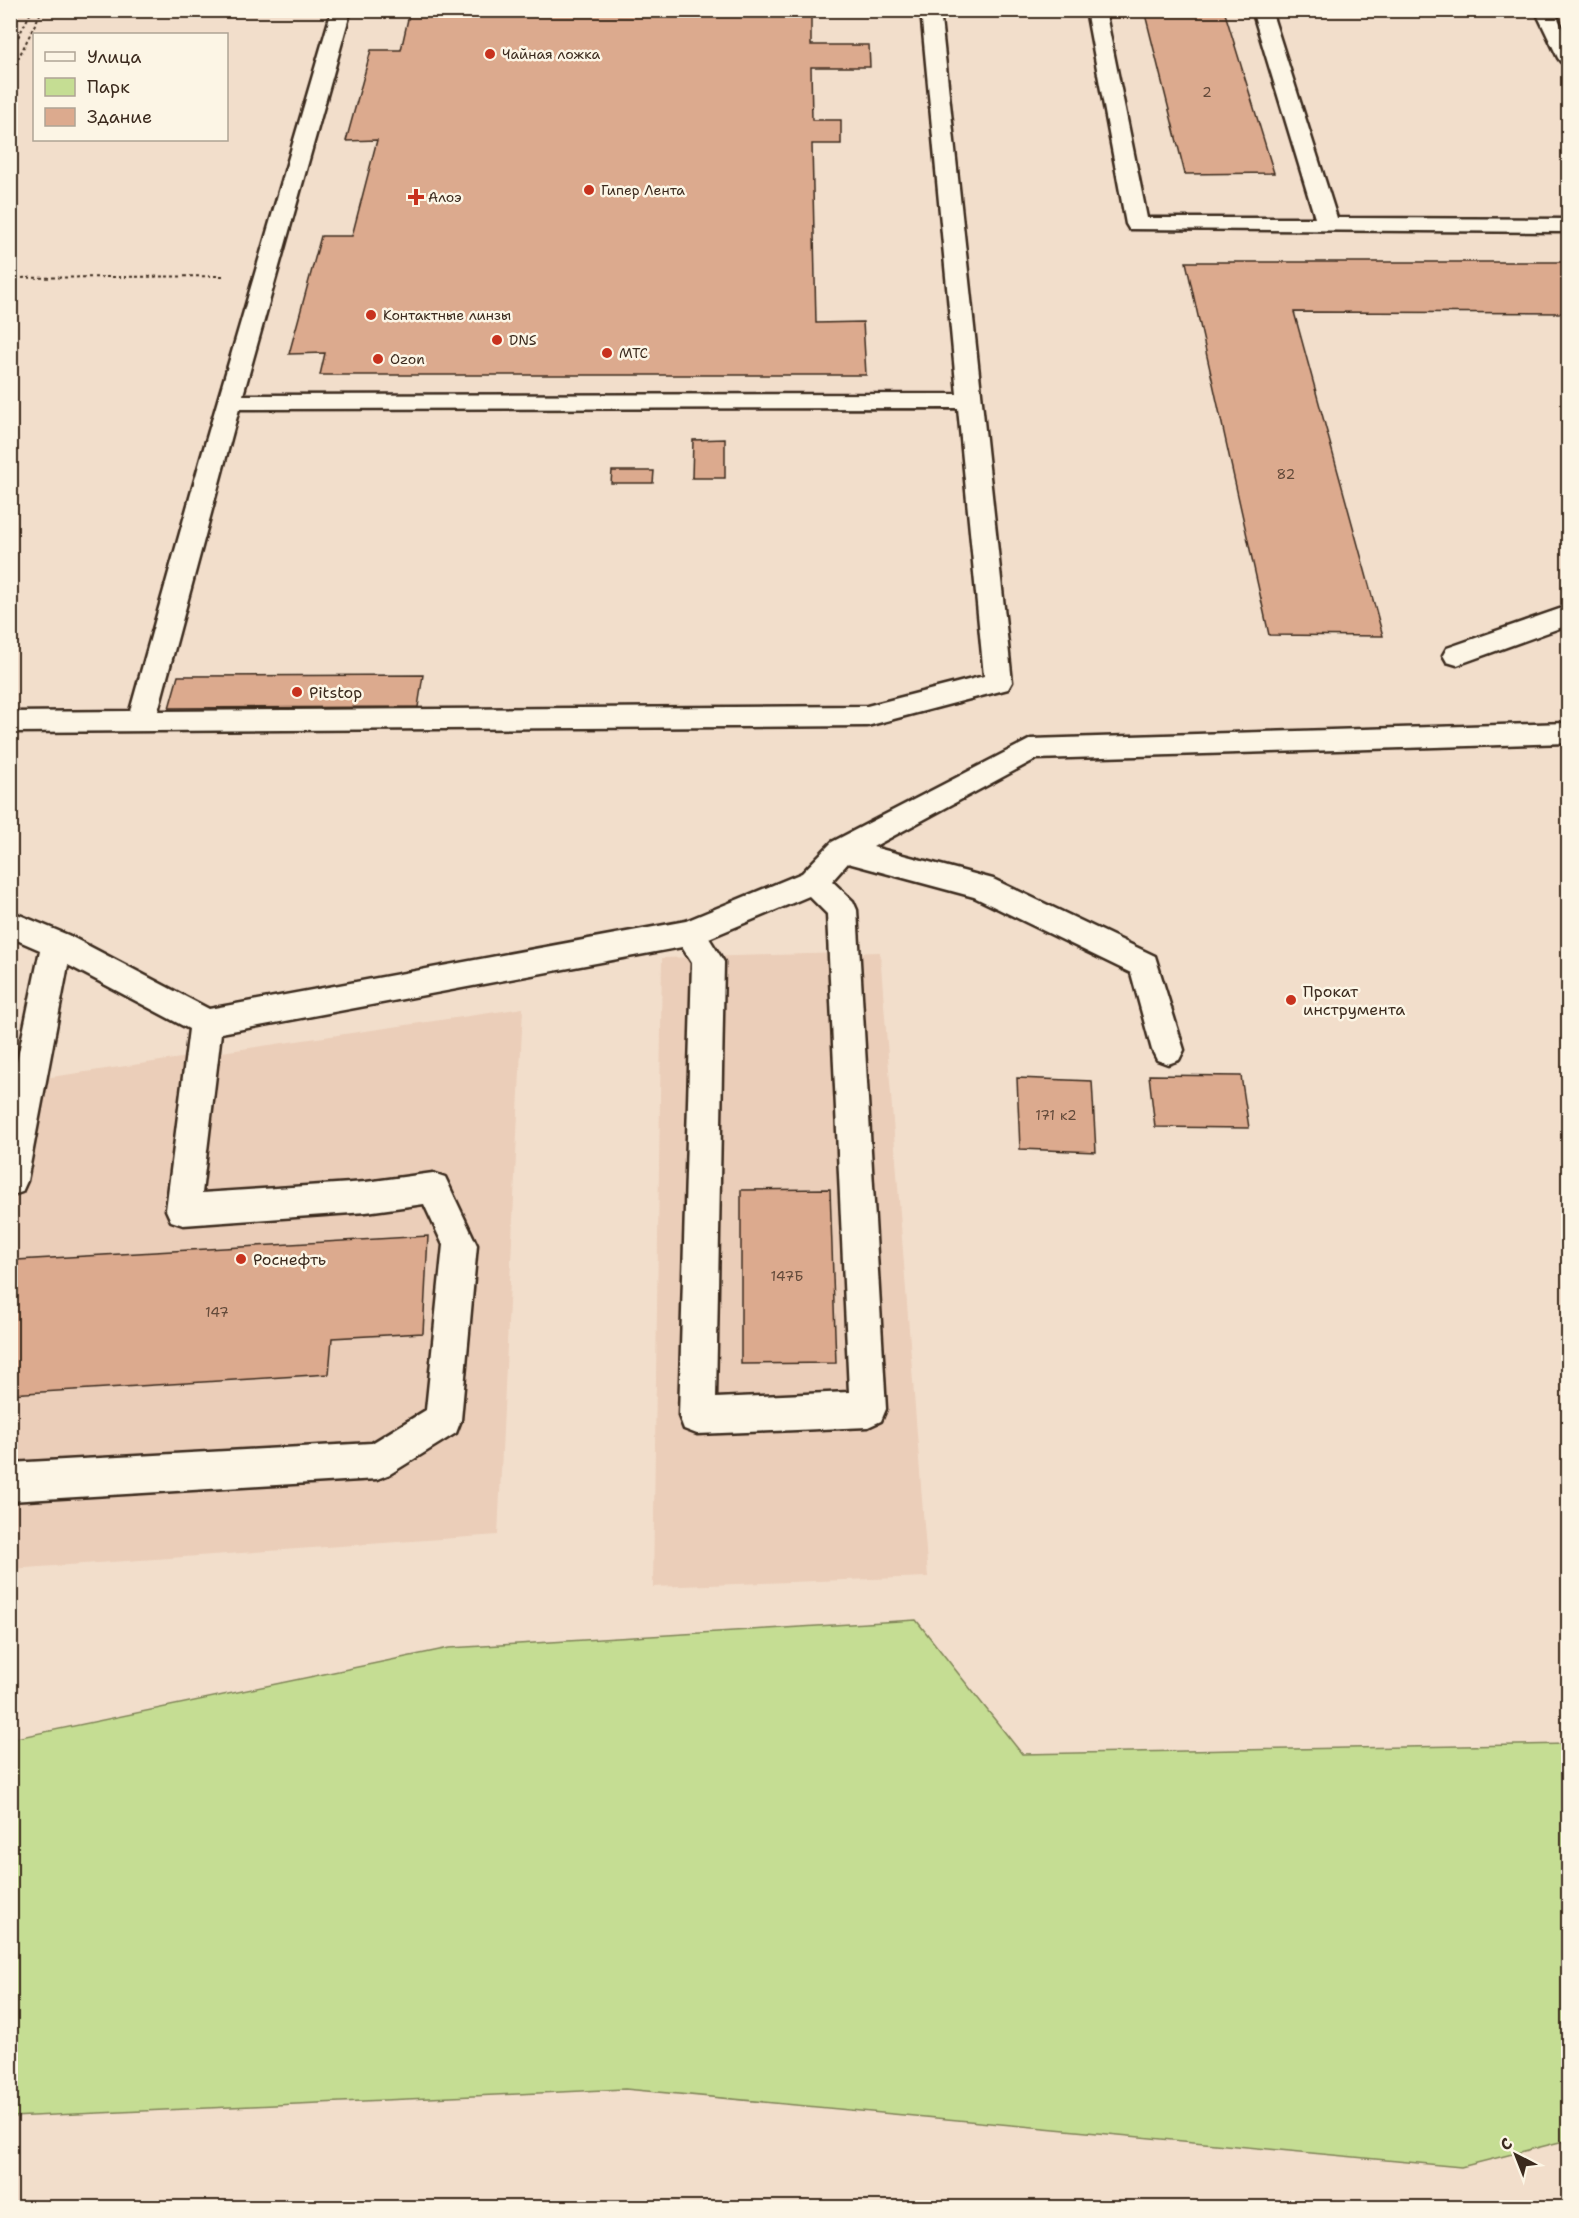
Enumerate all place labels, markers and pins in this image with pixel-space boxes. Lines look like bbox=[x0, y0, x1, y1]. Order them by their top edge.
place label: Чайная ложка bbox=[502, 45, 600, 63]
marker: Чайная ложка bbox=[483, 47, 497, 61]
place label: Гипер Лента bbox=[601, 181, 685, 199]
marker: Гипер Лента bbox=[582, 183, 596, 197]
place label: Алоэ bbox=[428, 188, 461, 206]
marker: Алоэ bbox=[409, 190, 423, 204]
place label: Контактные линзы bbox=[383, 306, 511, 324]
marker: Контактные линзы bbox=[364, 308, 378, 322]
place label: DNS bbox=[509, 331, 537, 349]
marker: DNS bbox=[490, 333, 504, 347]
place label: МТС bbox=[619, 344, 648, 362]
marker: МТС bbox=[600, 346, 614, 360]
place label: Ozon bbox=[390, 350, 425, 368]
marker: Ozon bbox=[371, 352, 385, 366]
place label: Pitstop bbox=[309, 682, 362, 703]
marker: Pitstop bbox=[290, 685, 304, 699]
place label: Прокат инструмента bbox=[1303, 981, 1405, 1020]
marker: Прокат инструмента bbox=[1284, 993, 1298, 1007]
place label: Роснефть bbox=[253, 1249, 326, 1270]
marker: Роснефть bbox=[234, 1252, 248, 1266]

